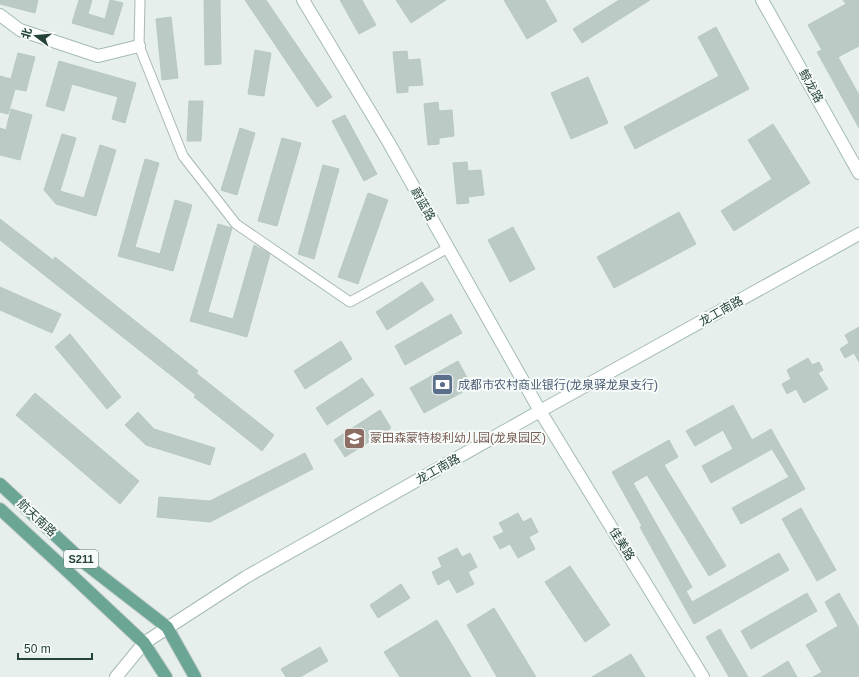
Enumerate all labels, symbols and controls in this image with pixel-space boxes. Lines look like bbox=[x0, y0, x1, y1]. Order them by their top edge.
north arrow bbox=[16, 16, 56, 56]
text: 北 bbox=[19, 26, 34, 40]
street label: 鲸龙路 bbox=[796, 67, 826, 105]
street label: 蔚蓝路 bbox=[408, 185, 438, 223]
street label: 龙工南路 bbox=[697, 293, 745, 329]
bank icon: 成都市农村商业银行(龙泉驿龙泉支行) bbox=[430, 372, 456, 398]
place label: 成都市农村商业银行(龙泉驿龙泉支行) bbox=[458, 378, 658, 392]
school or university icon: 蒙田森蒙特梭利幼儿园(龙泉园区) bbox=[342, 425, 368, 451]
place label: 蒙田森蒙特梭利幼儿园(龙泉园区) bbox=[370, 431, 546, 445]
street label: 龙工南路 bbox=[414, 451, 462, 487]
street label: 航天南路 bbox=[15, 497, 59, 539]
street label: 佳美路 bbox=[607, 525, 637, 563]
road number: S211 bbox=[64, 550, 98, 568]
scale bar bbox=[18, 635, 92, 661]
text: 50 m bbox=[24, 642, 51, 656]

